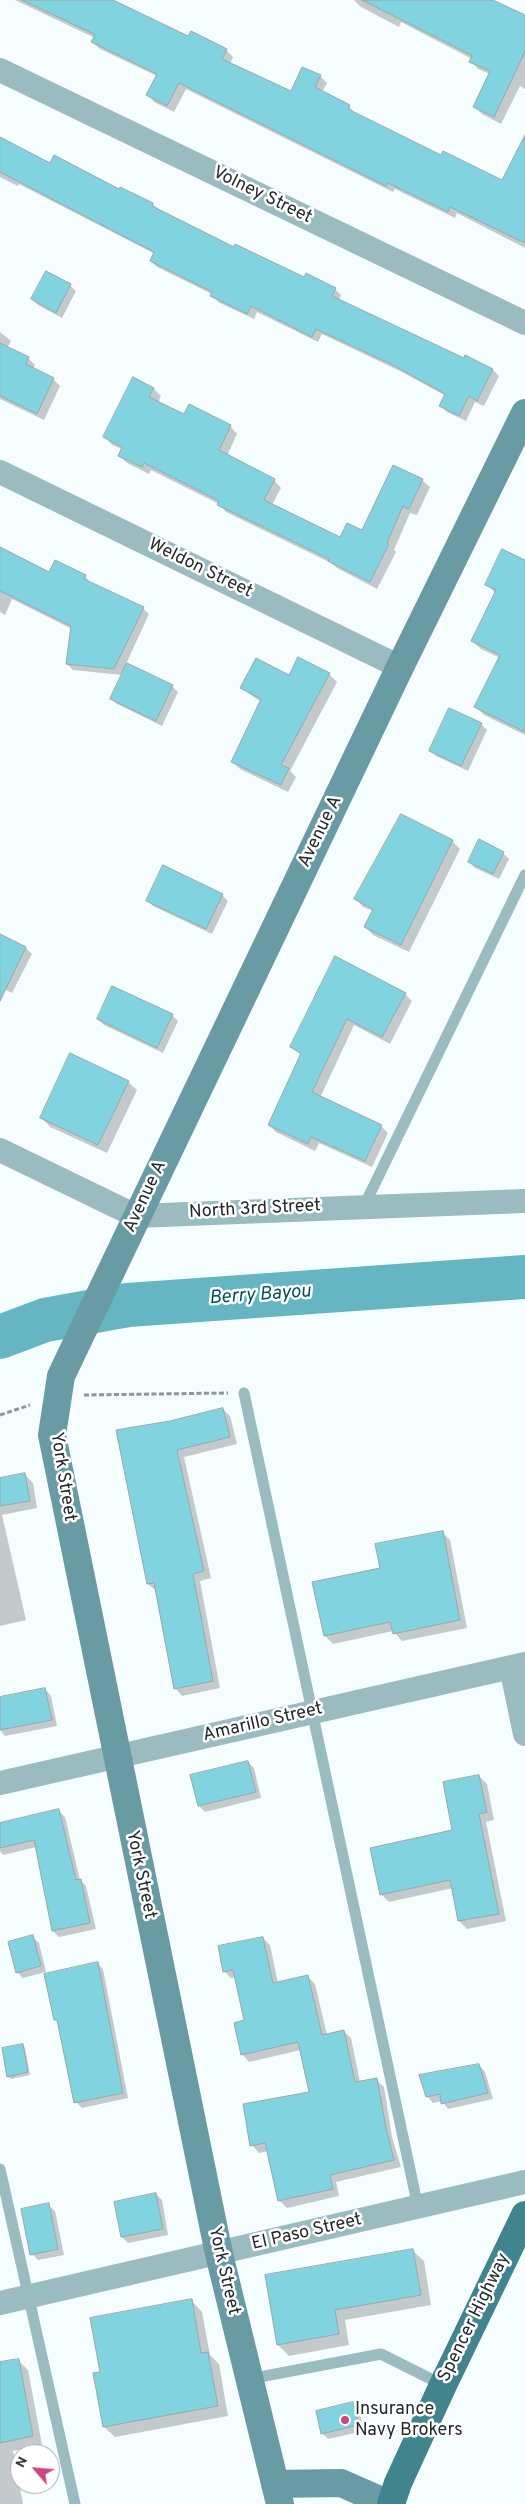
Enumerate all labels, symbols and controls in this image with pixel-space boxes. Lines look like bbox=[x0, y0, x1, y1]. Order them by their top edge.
street label: Volney Street bbox=[209, 163, 315, 229]
street label: Weldon Street bbox=[144, 534, 256, 604]
street label: Avenue A bbox=[294, 793, 348, 871]
street label: Avenue A bbox=[120, 1158, 172, 1236]
street label: North 3rd Street bbox=[188, 1196, 322, 1224]
water label: Berry Bayou bbox=[208, 1281, 312, 1311]
street label: York Street bbox=[44, 1431, 80, 1523]
street label: Amarillo Street bbox=[201, 1699, 325, 1747]
street label: York Street bbox=[120, 1829, 160, 1921]
street label: El Paso Street bbox=[250, 2210, 364, 2256]
street label: York Street bbox=[202, 2225, 244, 2317]
street label: Spencer Highway bbox=[434, 2250, 516, 2386]
place label: Insurance Navy Brokers bbox=[355, 2399, 463, 2442]
marker: Insurance Navy Brokers bbox=[339, 2414, 351, 2426]
north arrow bbox=[10, 2444, 60, 2494]
text: N bbox=[12, 2454, 32, 2471]

